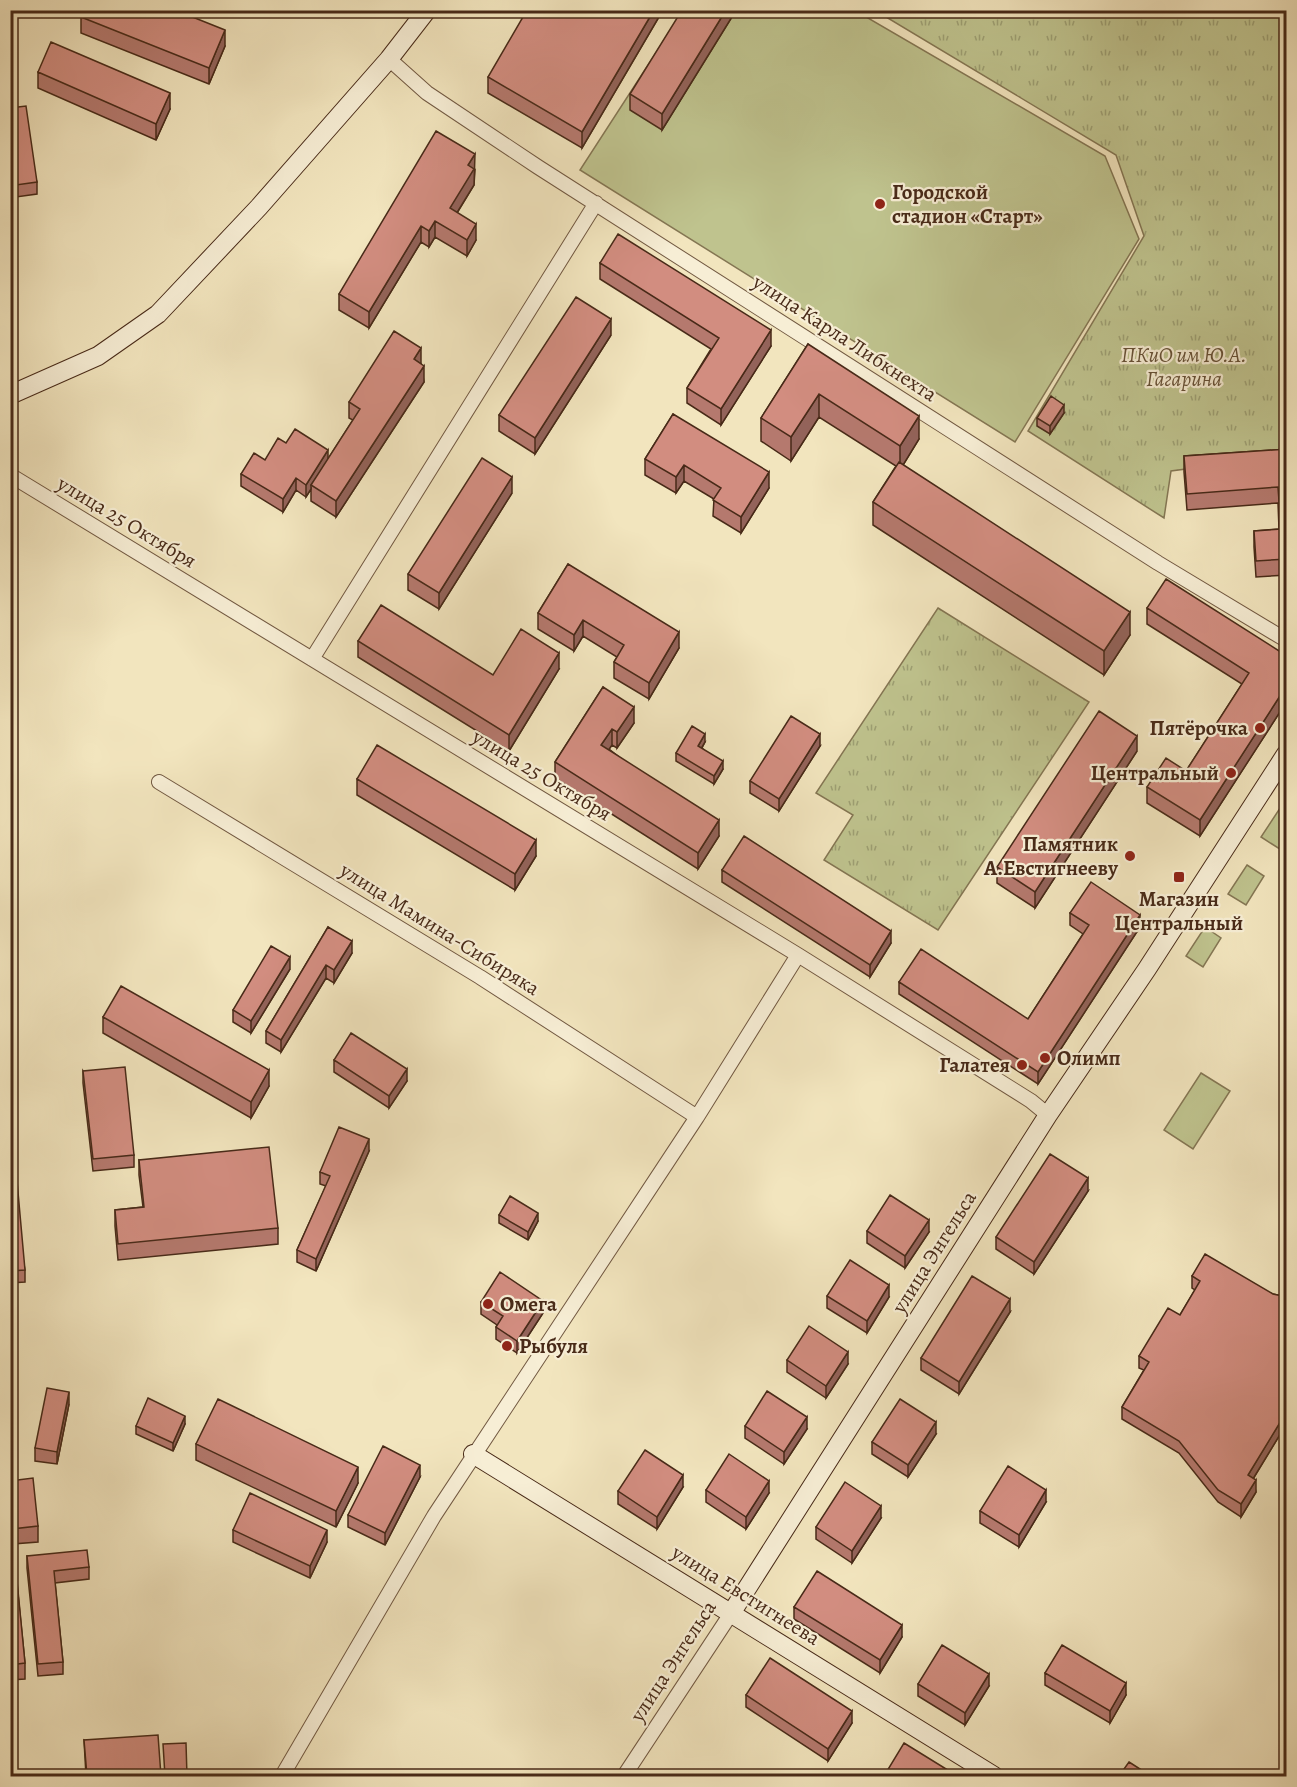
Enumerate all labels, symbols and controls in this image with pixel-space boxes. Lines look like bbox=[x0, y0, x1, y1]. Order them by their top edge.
place label: Городской стадион «Старт» bbox=[892, 178, 1043, 230]
marker: Городской стадион «Старт» bbox=[873, 197, 887, 211]
street label: улица Карла Либкнехта bbox=[747, 267, 943, 408]
park label: ПКиО им Ю.А. Гагарина bbox=[1121, 341, 1247, 393]
street label: улица 25 Октября bbox=[51, 469, 202, 575]
place label: Пятёрочка bbox=[1150, 714, 1248, 742]
marker: Пятёрочка bbox=[1253, 721, 1267, 735]
street label: улица 25 Октября bbox=[466, 722, 617, 828]
place label: Центральный bbox=[1091, 759, 1219, 787]
marker: Центральный bbox=[1224, 766, 1238, 780]
place label: Памятник А.Евстигнееву bbox=[983, 830, 1119, 882]
marker: Памятник А.Евстигнееву bbox=[1123, 849, 1137, 863]
street label: улица Мамина-Сибиряка bbox=[334, 855, 545, 1002]
marker: Магазин Центральный bbox=[1172, 870, 1186, 884]
place label: Магазин Центральный bbox=[1115, 885, 1243, 937]
place label: Олимп bbox=[1057, 1044, 1121, 1072]
place label: Галатея bbox=[939, 1051, 1010, 1079]
marker: Олимп bbox=[1038, 1051, 1052, 1065]
marker: Галатея bbox=[1015, 1058, 1029, 1072]
street label: улица Энгельса bbox=[885, 1185, 983, 1319]
place label: Омега bbox=[500, 1290, 557, 1318]
marker: Омега bbox=[481, 1297, 495, 1311]
place label: Рыбуля bbox=[519, 1332, 588, 1360]
marker: Рыбуля bbox=[500, 1339, 514, 1353]
street label: улица Евстигнеева bbox=[666, 1538, 826, 1652]
street label: улица Энгельса bbox=[623, 1595, 723, 1728]

